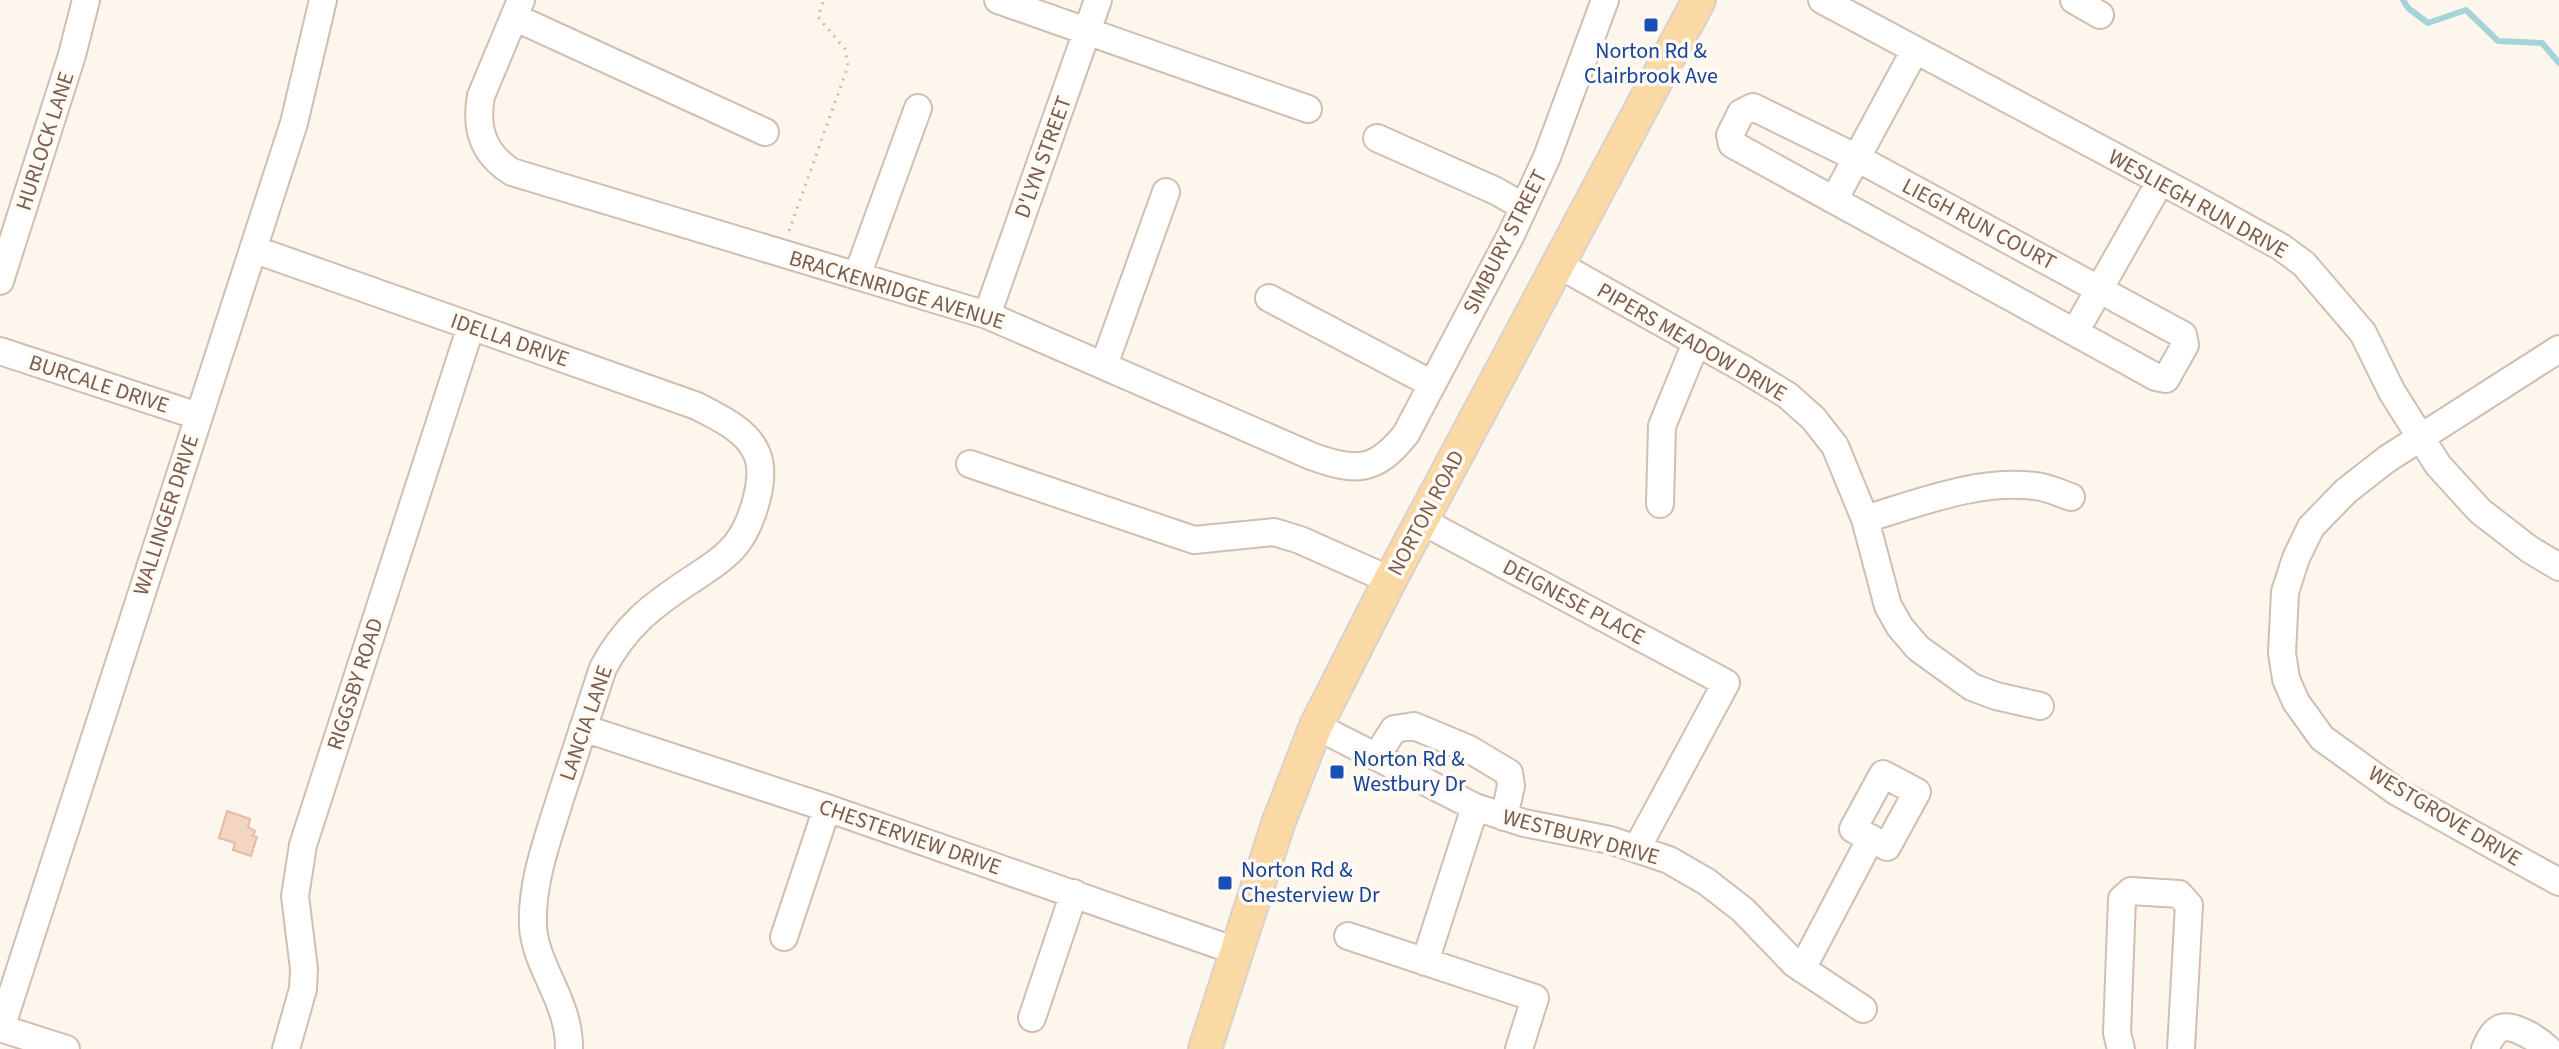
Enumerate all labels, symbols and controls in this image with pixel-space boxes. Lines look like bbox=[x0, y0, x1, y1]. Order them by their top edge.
marker: Norton Rd & Clairbrook Ave bbox=[1642, 16, 1660, 34]
place label: Norton Rd & Clairbrook Ave bbox=[1584, 35, 1718, 92]
street label: HURLOCK LANE bbox=[8, 68, 82, 214]
street label: D'LYN STREET bbox=[1006, 91, 1080, 222]
street label: WESLIEGH RUN DRIVE bbox=[2102, 141, 2294, 267]
street label: SIMBURY STREET bbox=[1455, 164, 1555, 320]
street label: LIEGH RUN COURT bbox=[1896, 170, 2062, 278]
street label: BRACKENRIDGE AVENUE bbox=[785, 242, 1009, 338]
street label: PIPERS MEADOW DRIVE bbox=[1591, 274, 1793, 410]
street label: IDELLA DRIVE bbox=[446, 305, 574, 375]
street label: BURCALE DRIVE bbox=[25, 346, 173, 422]
street label: WALLINGER DRIVE bbox=[125, 430, 207, 600]
street label: NORTON ROAD bbox=[1379, 445, 1473, 581]
street label: DEIGNESE PLACE bbox=[1497, 551, 1651, 653]
street label: RIGGSBY ROAD bbox=[319, 614, 391, 754]
street label: LANCIA LANE bbox=[551, 661, 621, 785]
place label: Norton Rd & Westbury Dr bbox=[1353, 743, 1466, 800]
street label: WESTGROVE DRIVE bbox=[2362, 757, 2528, 875]
marker: Norton Rd & Westbury Dr bbox=[1328, 763, 1346, 781]
street label: CHESTERVIEW DRIVE bbox=[814, 791, 1006, 883]
street label: WESTBURY DRIVE bbox=[1499, 801, 1663, 873]
place label: Norton Rd & Chesterview Dr bbox=[1241, 854, 1380, 911]
marker: Norton Rd & Chesterview Dr bbox=[1216, 874, 1234, 892]

